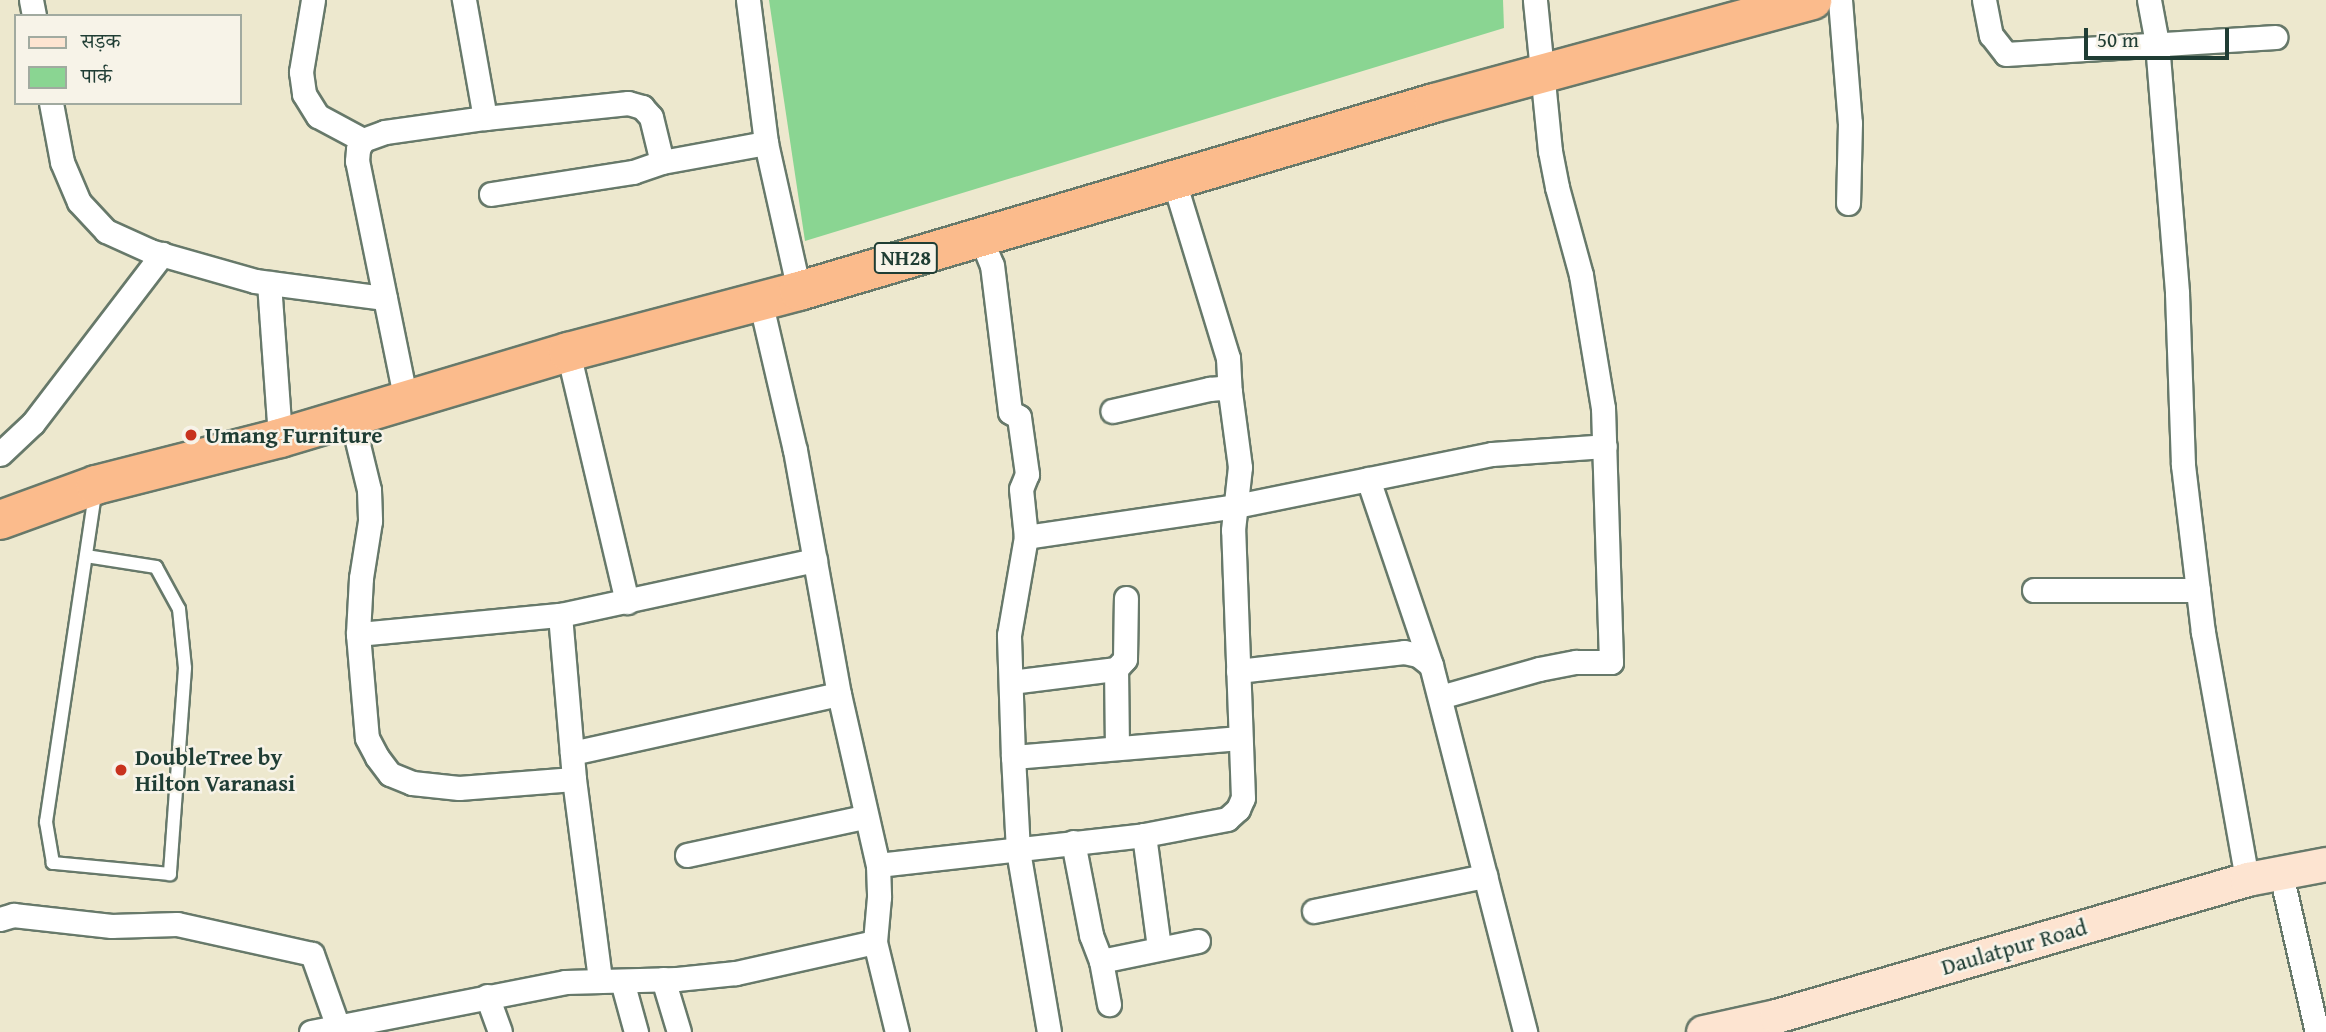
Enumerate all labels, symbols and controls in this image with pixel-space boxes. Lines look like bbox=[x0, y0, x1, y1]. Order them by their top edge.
legend bbox=[14, 14, 242, 105]
scale bar bbox=[2088, 14, 2233, 58]
text: 50 m bbox=[2097, 24, 2139, 55]
text: सड़क bbox=[81, 25, 120, 56]
text: पार्क bbox=[81, 60, 112, 91]
road number: NH28 bbox=[873, 240, 939, 276]
place label: Umang Furniture bbox=[205, 421, 383, 449]
marker: Umang Furniture bbox=[183, 427, 199, 443]
place label: DoubleTree by Hilton Varanasi bbox=[135, 743, 295, 797]
marker: DoubleTree by Hilton Varanasi bbox=[113, 762, 129, 778]
street label: Daulatpur Road bbox=[1938, 913, 2090, 981]

